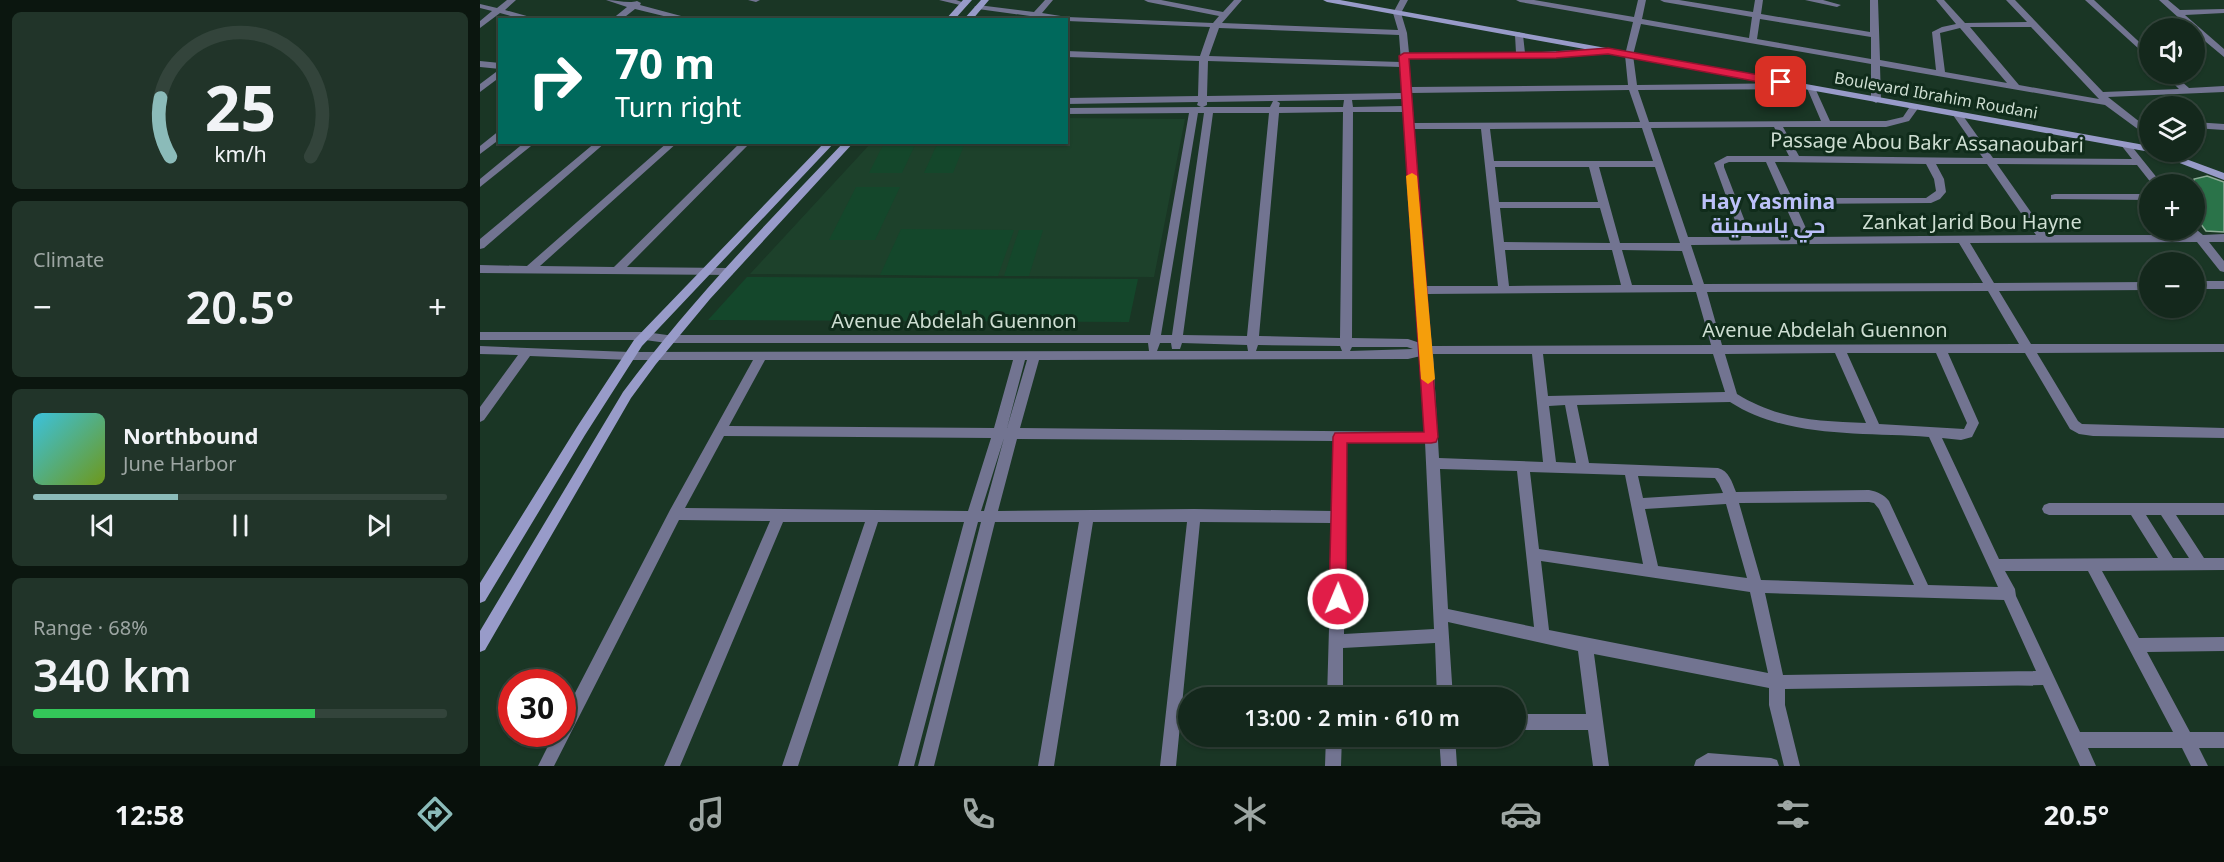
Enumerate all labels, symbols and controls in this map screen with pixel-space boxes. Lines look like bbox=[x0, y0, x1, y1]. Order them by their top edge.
map controls bbox=[2139, 18, 2205, 318]
button: sound bbox=[2139, 18, 2205, 84]
text: 70 m bbox=[615, 34, 715, 91]
icon: right bbox=[516, 42, 594, 120]
pin bbox=[1755, 56, 1806, 107]
text: 25 bbox=[204, 64, 276, 149]
icon: arrive bbox=[1764, 65, 1797, 98]
street label: Boulevard Ibrahim Roudani bbox=[1833, 66, 2039, 124]
text: Turn right bbox=[615, 88, 741, 125]
button: layers bbox=[2139, 96, 2205, 162]
street label: Passage Abou Bakr Assanaoubari bbox=[1770, 126, 2084, 158]
text: km/h bbox=[214, 140, 266, 169]
button: + bbox=[2139, 174, 2205, 240]
district label: Hay Yasmina حي ياسمينة bbox=[1701, 187, 1835, 243]
street label: Zankat Jarid Bou Hayne bbox=[1862, 208, 2082, 235]
text: Climate bbox=[33, 246, 104, 273]
button: − bbox=[2139, 252, 2205, 318]
text: 20.5° bbox=[186, 276, 294, 337]
text: − bbox=[33, 284, 52, 329]
text: + bbox=[428, 284, 447, 329]
street label: Avenue Abdelah Guennon bbox=[831, 307, 1077, 334]
street label: Avenue Abdelah Guennon bbox=[1702, 316, 1948, 343]
text: Northbound bbox=[123, 420, 258, 450]
text: June Harbor bbox=[123, 450, 237, 477]
icon: previous bbox=[86, 509, 119, 542]
icon: pause bbox=[224, 509, 257, 542]
icon: next bbox=[362, 509, 395, 542]
position arrow bbox=[1306, 567, 1370, 631]
text: Range · 68% bbox=[33, 614, 148, 641]
text: 340 km bbox=[33, 644, 192, 705]
speed limit sign: 30 bbox=[498, 669, 576, 747]
text: 13:00 · 2 min · 610 m bbox=[1244, 702, 1460, 732]
icon: directions bbox=[414, 793, 456, 835]
icon: music bbox=[686, 793, 728, 835]
icon: phone bbox=[957, 793, 999, 835]
icon: climate bbox=[1229, 793, 1271, 835]
icon: car bbox=[1500, 793, 1542, 835]
icon: filters bbox=[1772, 793, 1814, 835]
text: 12:58 bbox=[115, 796, 184, 833]
text: 20.5° bbox=[2044, 796, 2109, 833]

